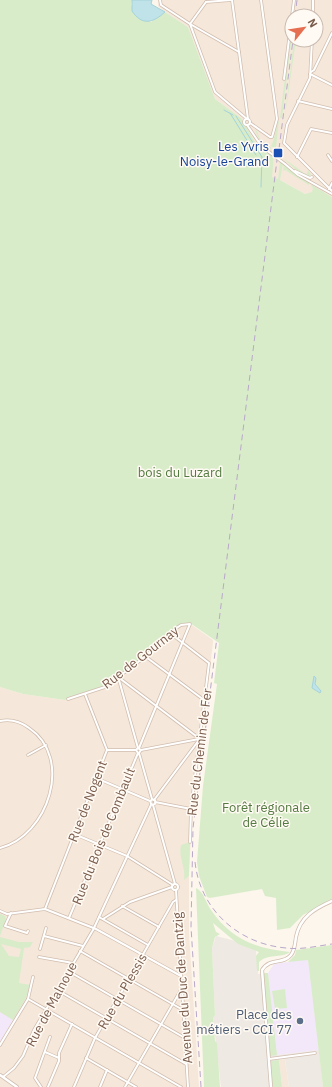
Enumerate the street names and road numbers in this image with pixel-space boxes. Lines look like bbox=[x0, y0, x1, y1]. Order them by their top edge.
street label: Rue de Gournay bbox=[98, 622, 183, 693]
street label: Rue du Chemin de Fer bbox=[183, 687, 216, 817]
street label: Rue de Nogent bbox=[64, 758, 111, 844]
street label: Rue du Bois de Combault bbox=[68, 765, 139, 907]
street label: Avenue du Duc de Dantzig bbox=[169, 912, 196, 1064]
street label: Rue du Plessis bbox=[94, 950, 151, 1032]
street label: Rue de Malnoue bbox=[22, 959, 81, 1050]

